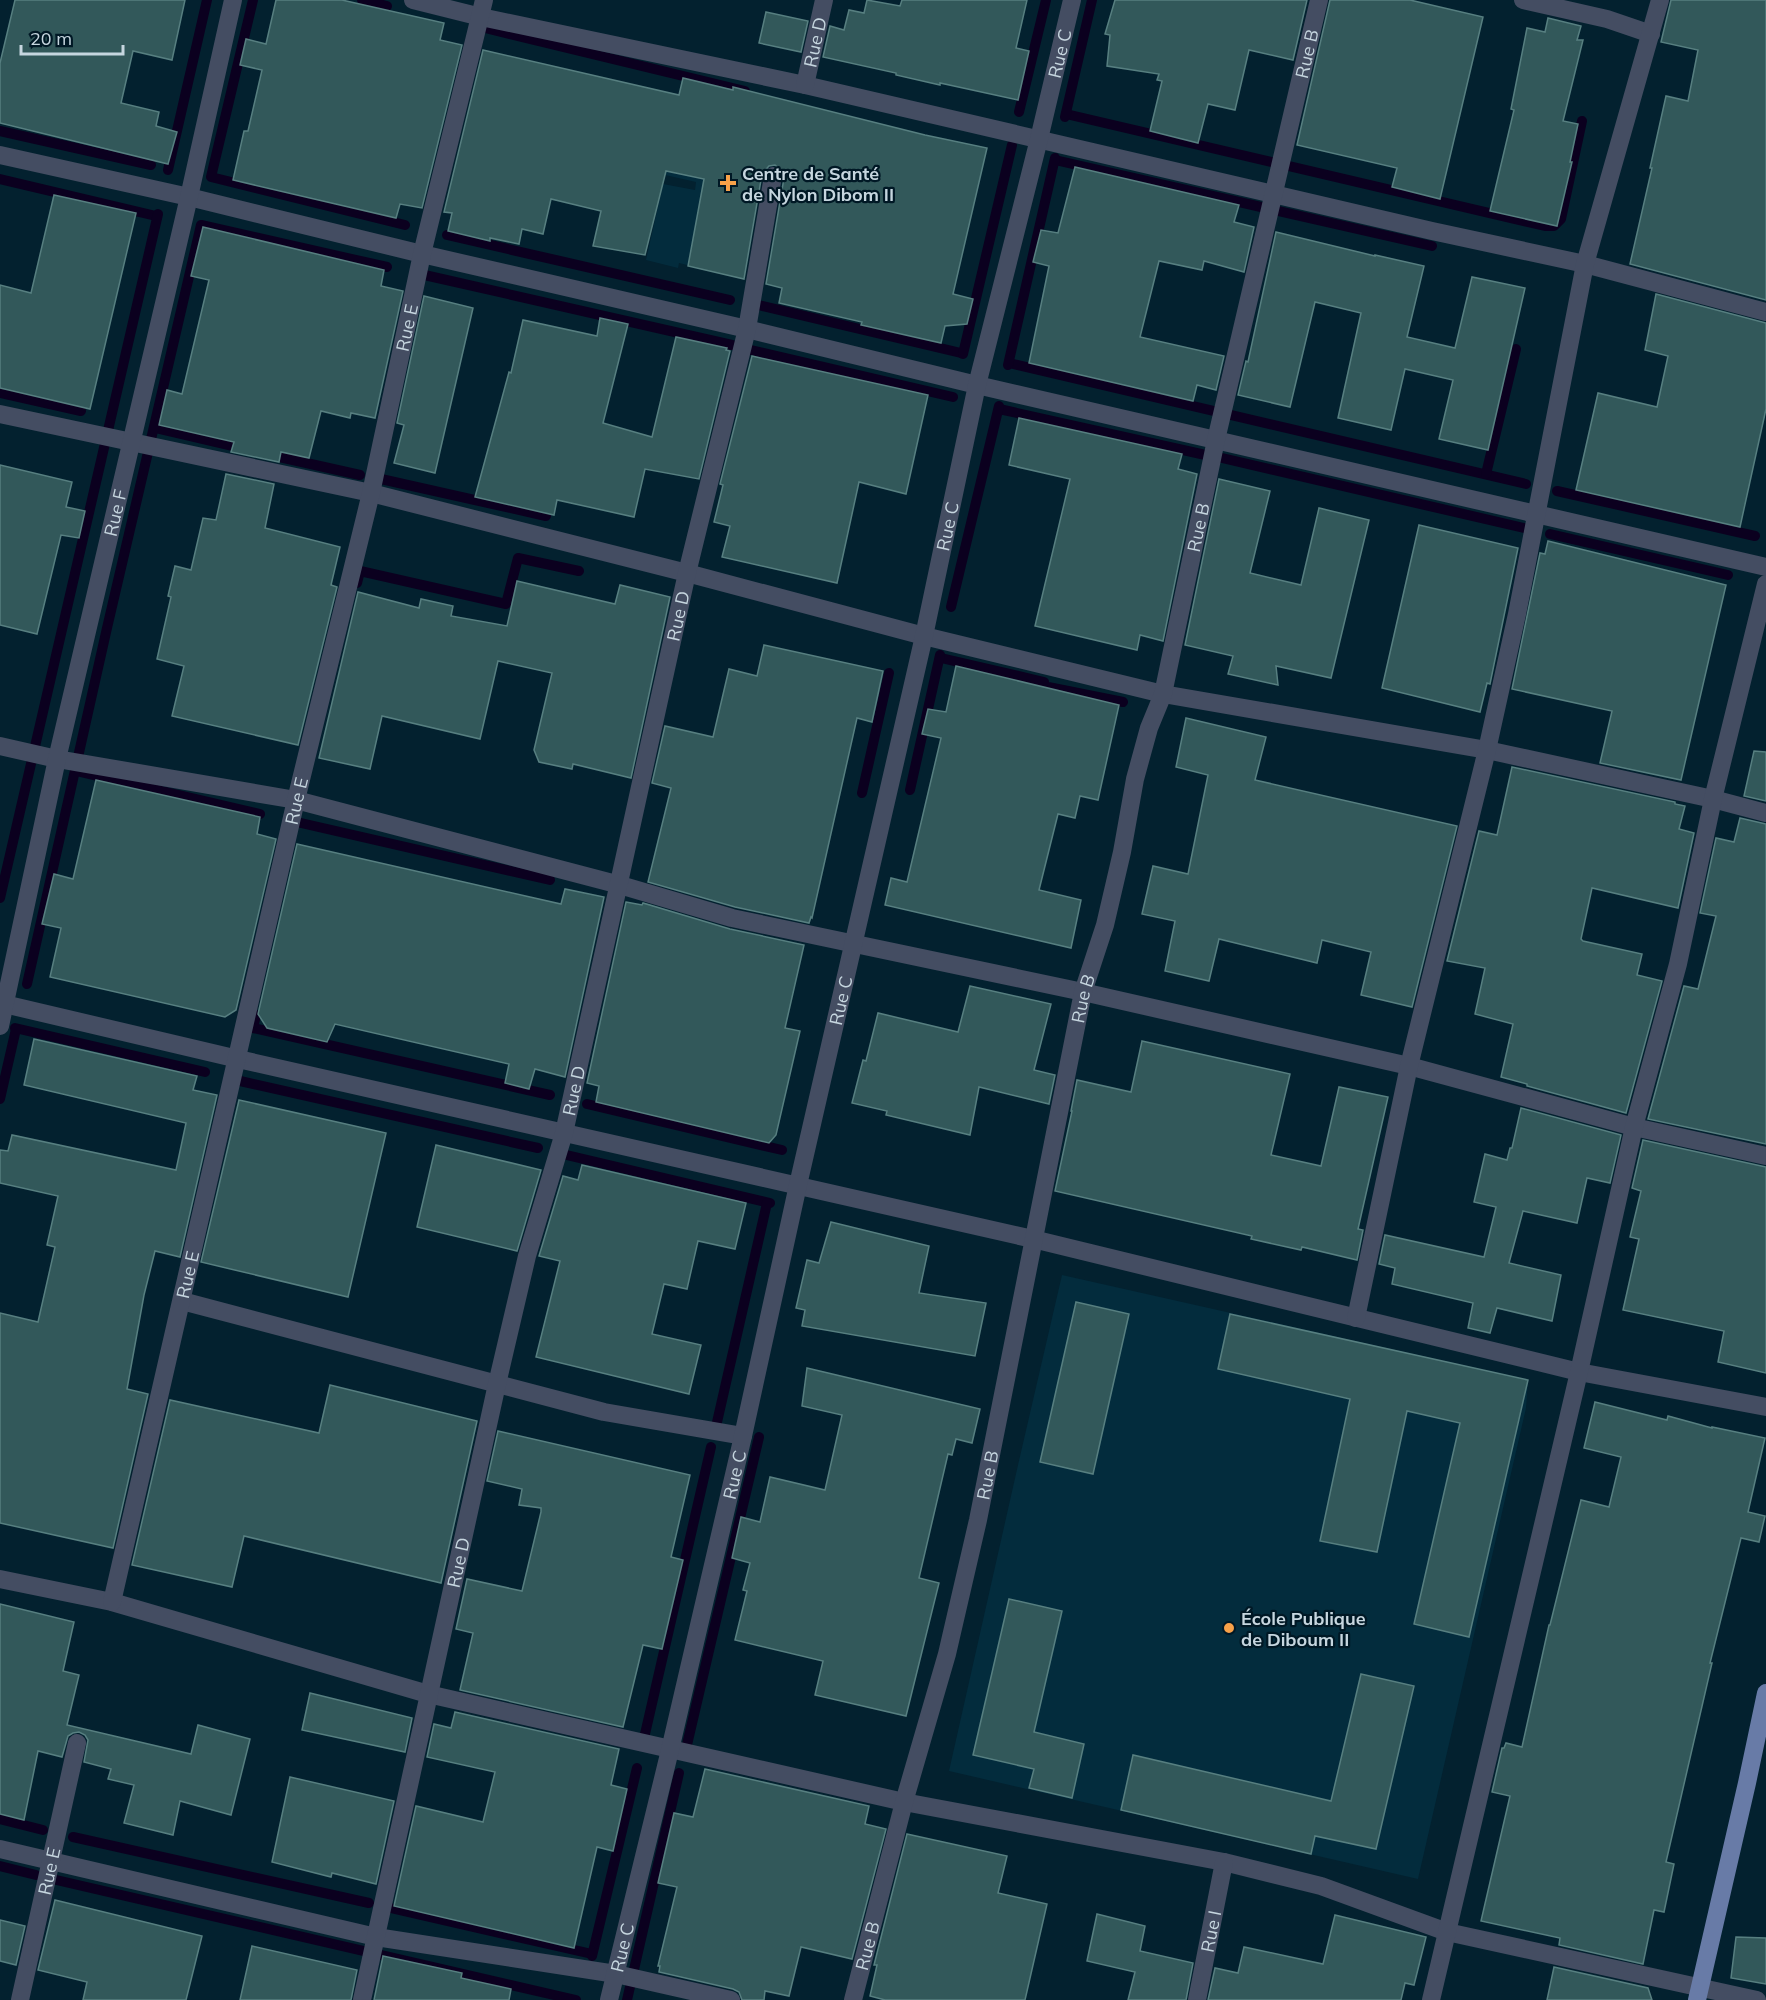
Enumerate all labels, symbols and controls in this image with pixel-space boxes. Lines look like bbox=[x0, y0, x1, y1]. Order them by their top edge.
street label: Rue D bbox=[798, 15, 831, 69]
scale bar bbox=[21, 18, 123, 56]
text: 20 m bbox=[30, 27, 72, 50]
street label: Rue C bbox=[1042, 27, 1076, 80]
street label: Rue B bbox=[1290, 27, 1323, 80]
place label: Centre de Santé de Nylon Dibom II bbox=[742, 162, 894, 206]
marker: Centre de Santé de Nylon Dibom II bbox=[719, 174, 737, 192]
street label: Rue E bbox=[390, 302, 423, 353]
street label: Rue F bbox=[98, 487, 131, 538]
street label: Rue C bbox=[931, 500, 964, 553]
street label: Rue B bbox=[1181, 501, 1214, 554]
street label: Rue D bbox=[661, 589, 694, 643]
street label: Rue E bbox=[279, 775, 313, 827]
street label: Rue B bbox=[1066, 971, 1100, 1025]
street label: Rue C bbox=[824, 974, 857, 1027]
street label: Rue D bbox=[557, 1063, 590, 1118]
street label: Rue E bbox=[171, 1249, 204, 1300]
street label: Rue C bbox=[717, 1448, 751, 1501]
street label: Rue B bbox=[971, 1448, 1003, 1502]
street label: Rue D bbox=[441, 1535, 475, 1590]
place label: École Publique de Diboum II bbox=[1241, 1607, 1366, 1651]
marker: École Publique de Diboum II bbox=[1222, 1621, 1236, 1635]
street label: Rue E bbox=[32, 1845, 65, 1897]
street label: Rue I bbox=[1195, 1908, 1226, 1954]
street label: Rue B bbox=[850, 1919, 884, 1973]
street label: Rue C bbox=[605, 1921, 639, 1974]

